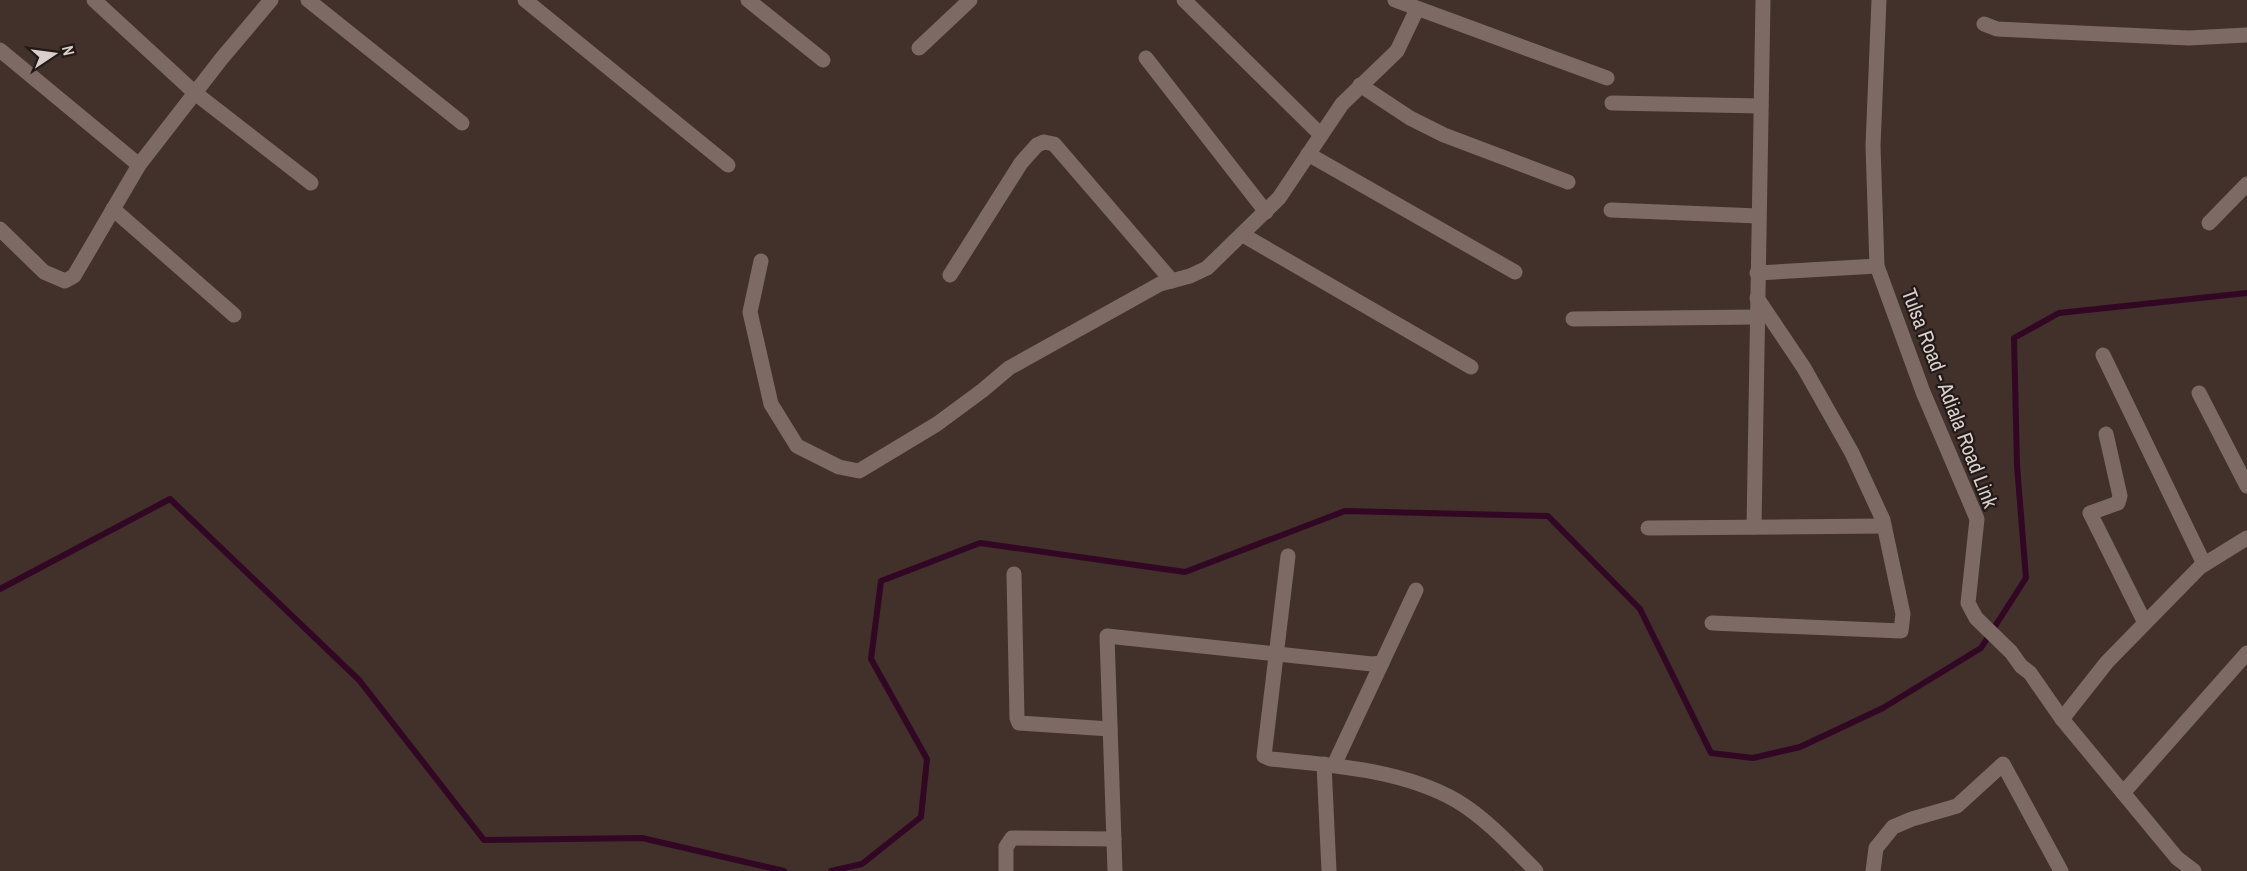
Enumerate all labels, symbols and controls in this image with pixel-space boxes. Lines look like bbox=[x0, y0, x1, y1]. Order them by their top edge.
north arrow bbox=[24, 24, 84, 84]
text: N bbox=[57, 44, 80, 58]
street label: Tulsa Road - Adiala Road Link bbox=[1895, 284, 2005, 512]

